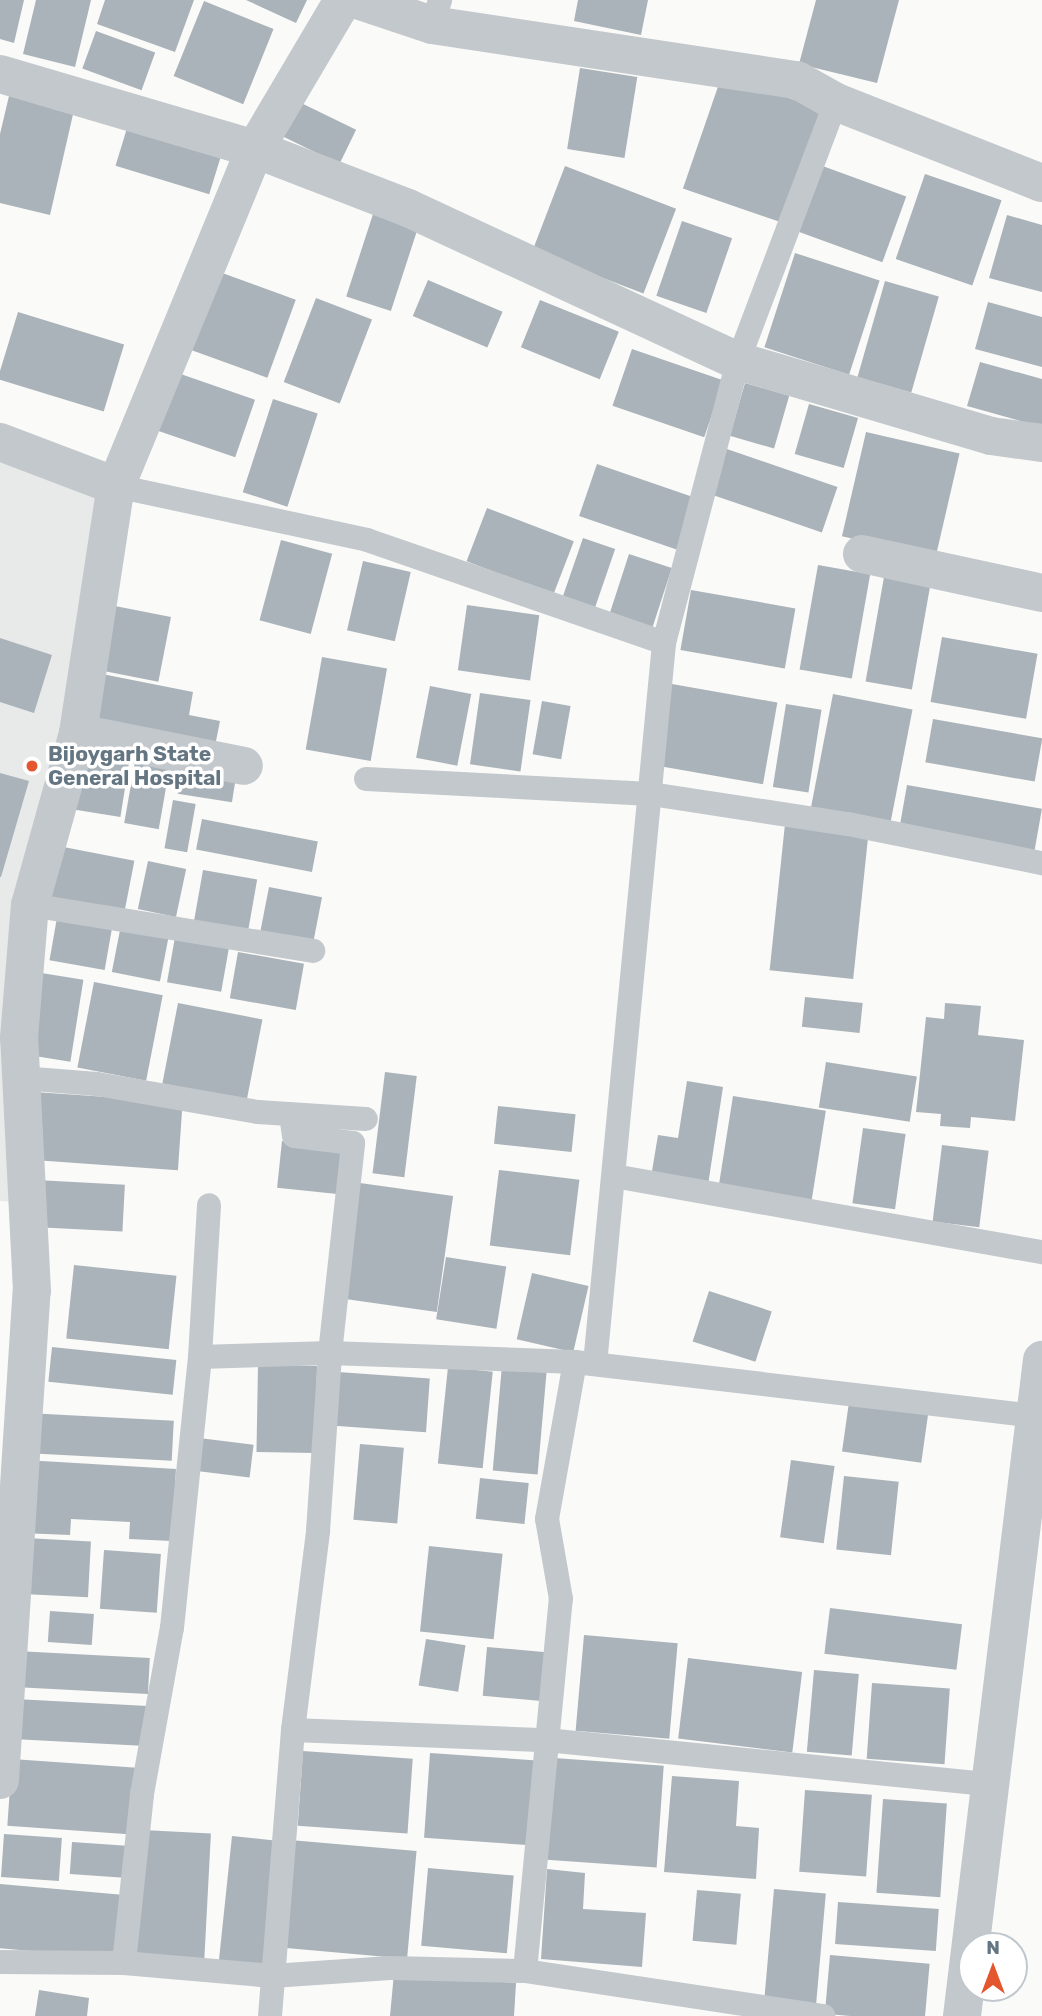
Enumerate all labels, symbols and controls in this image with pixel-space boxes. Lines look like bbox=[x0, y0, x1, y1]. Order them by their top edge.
place label: Bijoygarh State General Hospital bbox=[48, 741, 221, 791]
marker: Bijoygarh State General Hospital bbox=[22, 756, 42, 776]
north arrow bbox=[958, 1932, 1028, 2002]
text: N bbox=[986, 1936, 1000, 1959]

